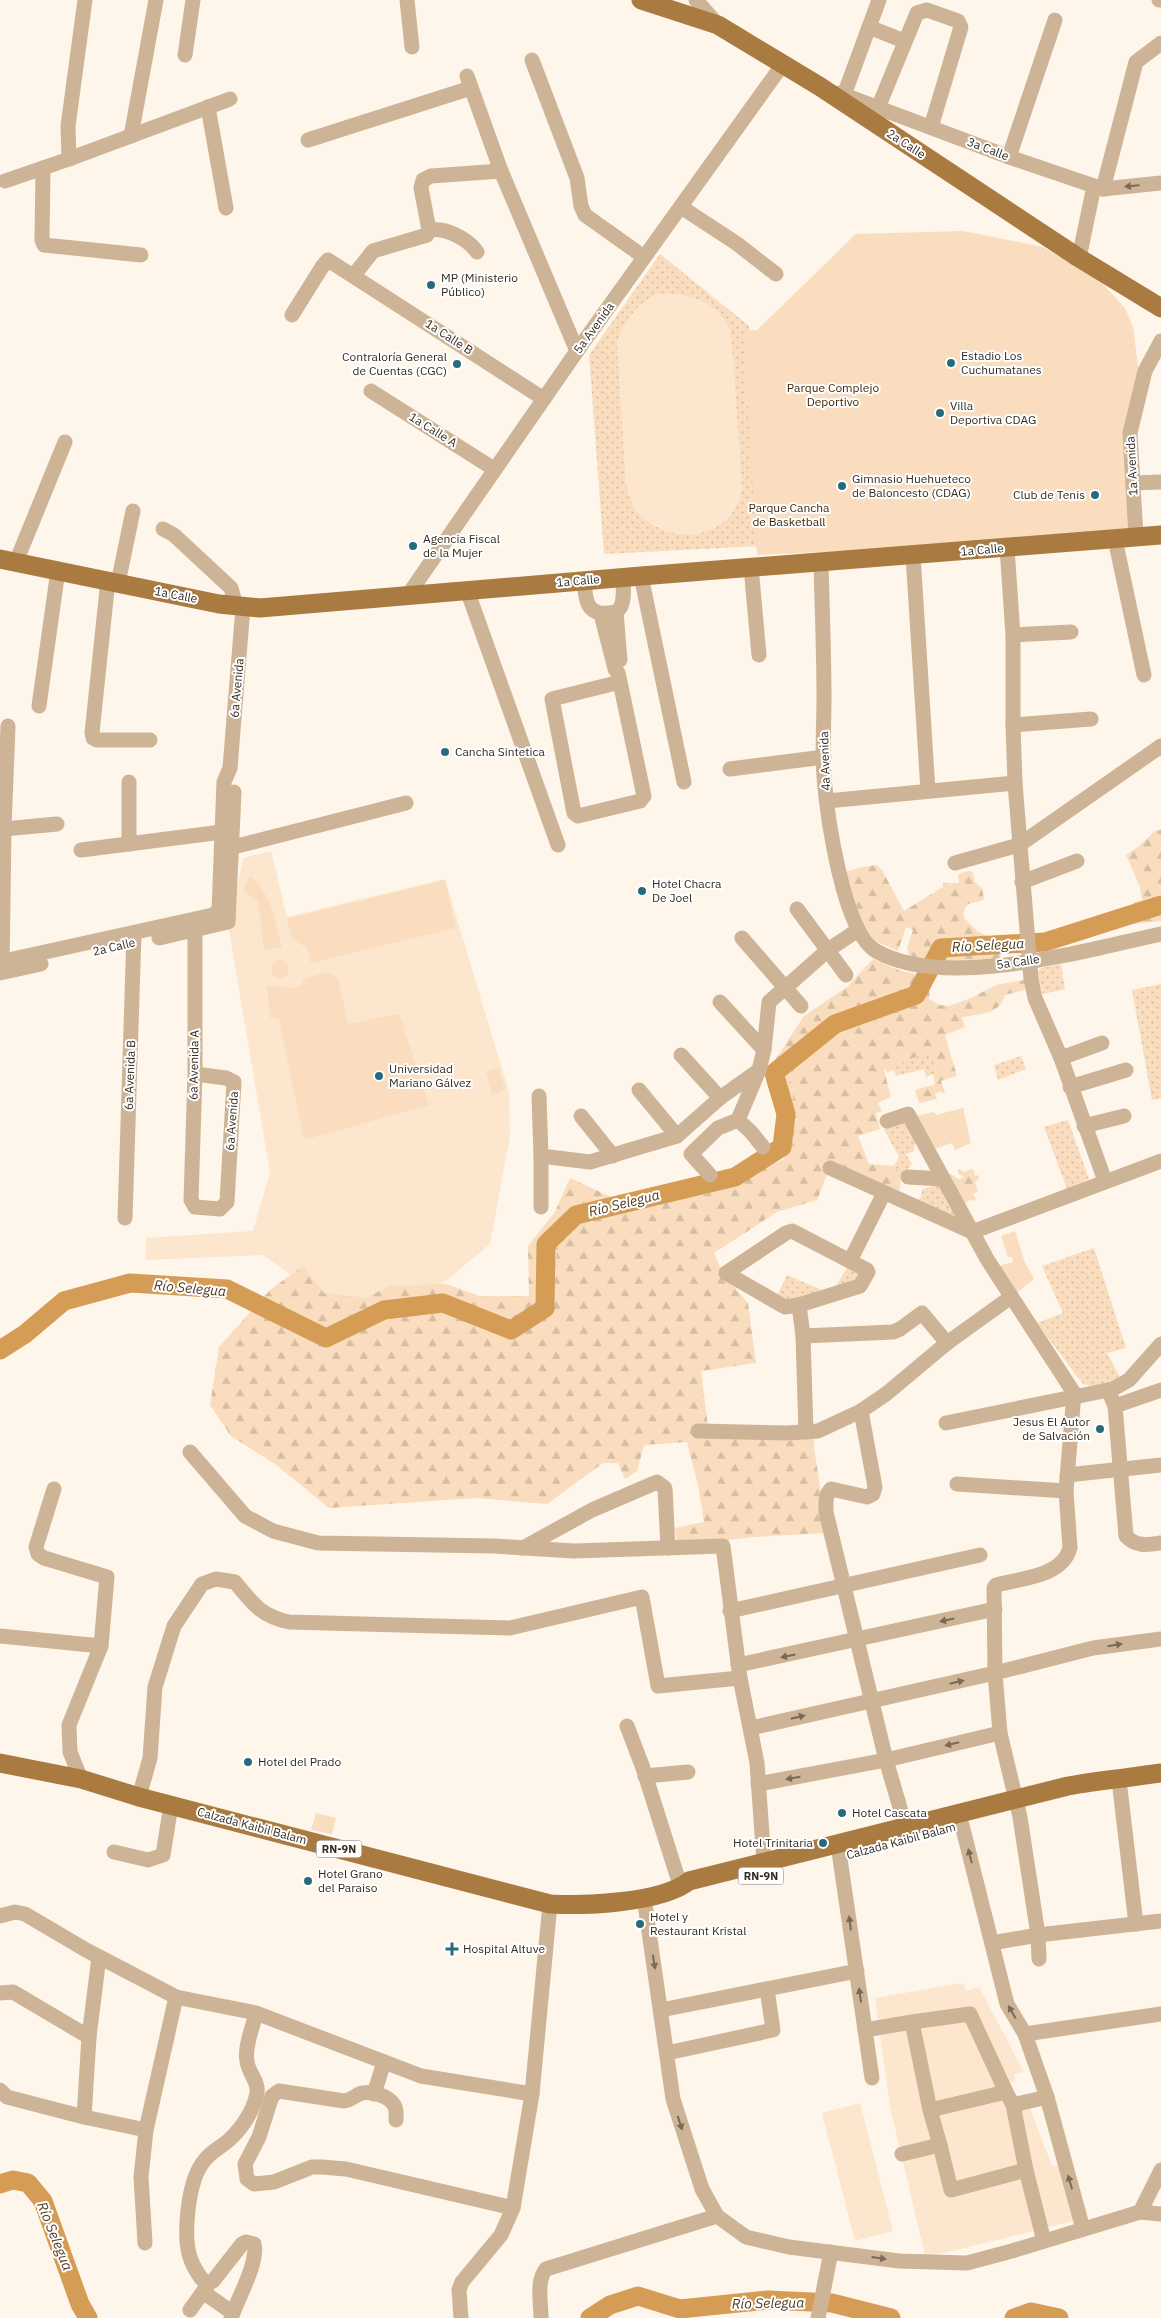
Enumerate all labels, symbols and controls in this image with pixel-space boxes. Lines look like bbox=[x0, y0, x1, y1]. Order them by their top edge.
street label: 2a Calle bbox=[884, 125, 929, 162]
street label: 3a Calle bbox=[965, 134, 1011, 163]
one-way arrow bbox=[1124, 182, 1140, 190]
place label: MP (Ministerio Público) bbox=[441, 270, 518, 299]
marker: MP (Ministerio Público) bbox=[425, 279, 437, 291]
street label: 5a Avenida bbox=[570, 299, 617, 356]
street label: 1a Calle B bbox=[423, 316, 476, 358]
place label: Estadio Los Cuchumatanes bbox=[961, 348, 1042, 377]
place label: Contraloría General de Cuentas (CGC) bbox=[342, 349, 447, 378]
marker: Estadio Los Cuchumatanes bbox=[945, 357, 957, 369]
marker: Contraloría General de Cuentas (CGC) bbox=[451, 358, 463, 370]
park label: Parque Complejo Deportivo bbox=[787, 380, 879, 409]
place label: Villa Deportiva CDAG bbox=[950, 398, 1036, 427]
marker: Villa Deportiva CDAG bbox=[934, 407, 946, 419]
street label: 1a Calle A bbox=[406, 409, 460, 450]
street label: 1a Avenida bbox=[1122, 435, 1141, 496]
place label: Gimnasio Huehueteco de Baloncesto (CDAG) bbox=[852, 471, 971, 500]
marker: Gimnasio Huehueteco de Baloncesto (CDAG) bbox=[836, 480, 848, 492]
place label: Club de Tenis bbox=[1013, 487, 1085, 502]
marker: Club de Tenis bbox=[1089, 489, 1101, 501]
park label: Parque Cancha de Basketball bbox=[748, 500, 830, 529]
place label: Agencia Fiscal de la Mujer bbox=[423, 531, 500, 560]
marker: Agencia Fiscal de la Mujer bbox=[407, 540, 419, 552]
street label: 1a Calle bbox=[960, 540, 1005, 559]
street label: 1a Calle bbox=[556, 571, 601, 590]
street label: 1a Calle bbox=[153, 583, 199, 606]
street label: 6a Avenida bbox=[226, 657, 247, 718]
street label: 4a Avenida bbox=[816, 730, 833, 791]
place label: Cancha Sintetica bbox=[455, 744, 546, 759]
marker: Cancha Sintetica bbox=[439, 746, 451, 758]
place label: Hotel Chacra De Joel bbox=[652, 876, 722, 905]
marker: Hotel Chacra De Joel bbox=[636, 885, 648, 897]
street label: 2a Calle bbox=[91, 934, 137, 959]
water label: Río Selegua bbox=[951, 934, 1025, 956]
street label: 5a Calle bbox=[995, 951, 1041, 972]
street label: 6a Avenida A bbox=[185, 1030, 202, 1100]
street label: 6a Avenida B bbox=[121, 1040, 138, 1110]
place label: Universidad Mariano Gálvez bbox=[389, 1061, 472, 1090]
marker: Universidad Mariano Gálvez bbox=[373, 1070, 385, 1082]
street label: 6a Avenida bbox=[222, 1090, 241, 1151]
water label: Río Selegua bbox=[587, 1185, 661, 1221]
water label: Río Selegua bbox=[153, 1276, 227, 1300]
place label: Jesus El Autor de Salvación bbox=[1013, 1414, 1091, 1443]
marker: Jesus El Autor de Salvación bbox=[1094, 1423, 1106, 1435]
one-way arrow bbox=[939, 1616, 955, 1624]
one-way arrow bbox=[1107, 1640, 1123, 1648]
one-way arrow bbox=[780, 1652, 796, 1660]
one-way arrow bbox=[949, 1678, 964, 1686]
one-way arrow bbox=[791, 1713, 806, 1721]
one-way arrow bbox=[945, 1740, 960, 1748]
place label: Hotel del Prado bbox=[258, 1754, 342, 1769]
marker: Hotel del Prado bbox=[242, 1756, 254, 1768]
one-way arrow bbox=[785, 1774, 801, 1782]
street label: Calzada Kaibil Balam bbox=[196, 1804, 308, 1847]
place label: Hotel Cascata bbox=[852, 1805, 927, 1820]
marker: Hotel Cascata bbox=[836, 1807, 848, 1819]
street label: Calzada Kaibil Balam bbox=[845, 1819, 957, 1862]
place label: Hotel Trinitaria bbox=[733, 1835, 814, 1850]
marker: Hotel Trinitaria bbox=[817, 1837, 829, 1849]
road number: RN-9N bbox=[316, 1840, 362, 1858]
one-way arrow bbox=[965, 1848, 973, 1863]
place label: Hotel Grano del Paraiso bbox=[318, 1866, 383, 1895]
road number: RN-9N bbox=[738, 1868, 784, 1884]
marker: Hotel Grano del Paraiso bbox=[302, 1875, 314, 1887]
place label: Hotel y Restaurant Kristal bbox=[650, 1909, 746, 1938]
one-way arrow bbox=[846, 1915, 854, 1931]
marker: Hotel y Restaurant Kristal bbox=[634, 1918, 646, 1930]
place label: Hospital Altuve bbox=[463, 1941, 545, 1956]
marker: Hospital Altuve bbox=[445, 1942, 459, 1956]
one-way arrow bbox=[650, 1955, 658, 1971]
one-way arrow bbox=[856, 1986, 864, 2002]
one-way arrow bbox=[1008, 2005, 1016, 2020]
one-way arrow bbox=[677, 2115, 685, 2130]
one-way arrow bbox=[1066, 2174, 1074, 2189]
water label: Río Selegua bbox=[33, 2199, 77, 2273]
one-way arrow bbox=[872, 2254, 888, 2262]
water label: Río Selegua bbox=[732, 2293, 804, 2313]

